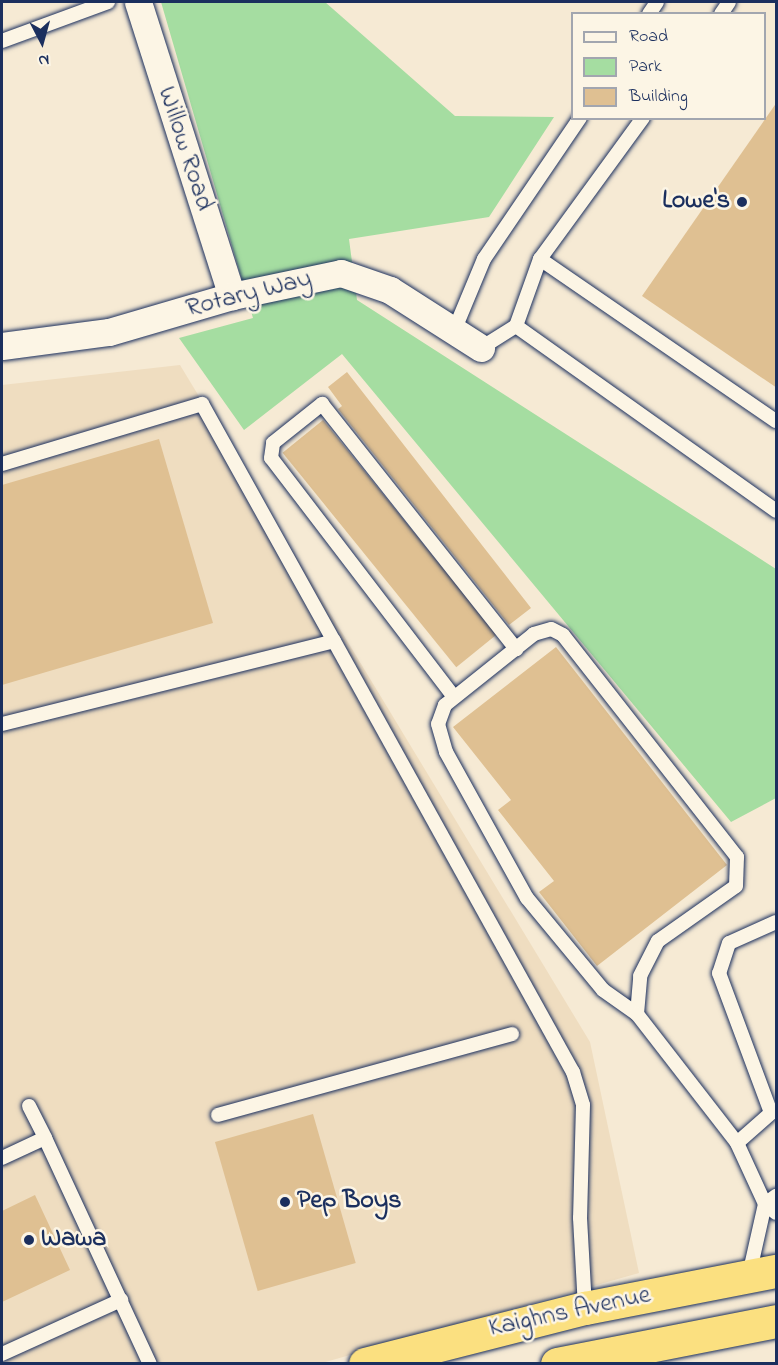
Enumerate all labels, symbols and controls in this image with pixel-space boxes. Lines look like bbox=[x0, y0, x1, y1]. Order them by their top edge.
north arrow bbox=[12, 12, 72, 72]
legend bbox=[571, 12, 766, 120]
text: Road bbox=[629, 24, 668, 50]
text: N bbox=[37, 47, 51, 72]
text: Park bbox=[629, 54, 662, 80]
street label: Willow Road bbox=[149, 83, 219, 215]
text: Building bbox=[629, 84, 688, 110]
place label: Lowe's bbox=[662, 186, 730, 218]
marker: Lowe's bbox=[735, 195, 749, 209]
street label: Rotary Way bbox=[183, 264, 315, 326]
place label: Pep Boys bbox=[297, 1186, 401, 1218]
marker: Pep Boys bbox=[278, 1195, 292, 1209]
place label: Wawa bbox=[41, 1224, 106, 1256]
marker: Wawa bbox=[22, 1233, 36, 1247]
street label: Kaighns Avenue bbox=[486, 1281, 654, 1345]

